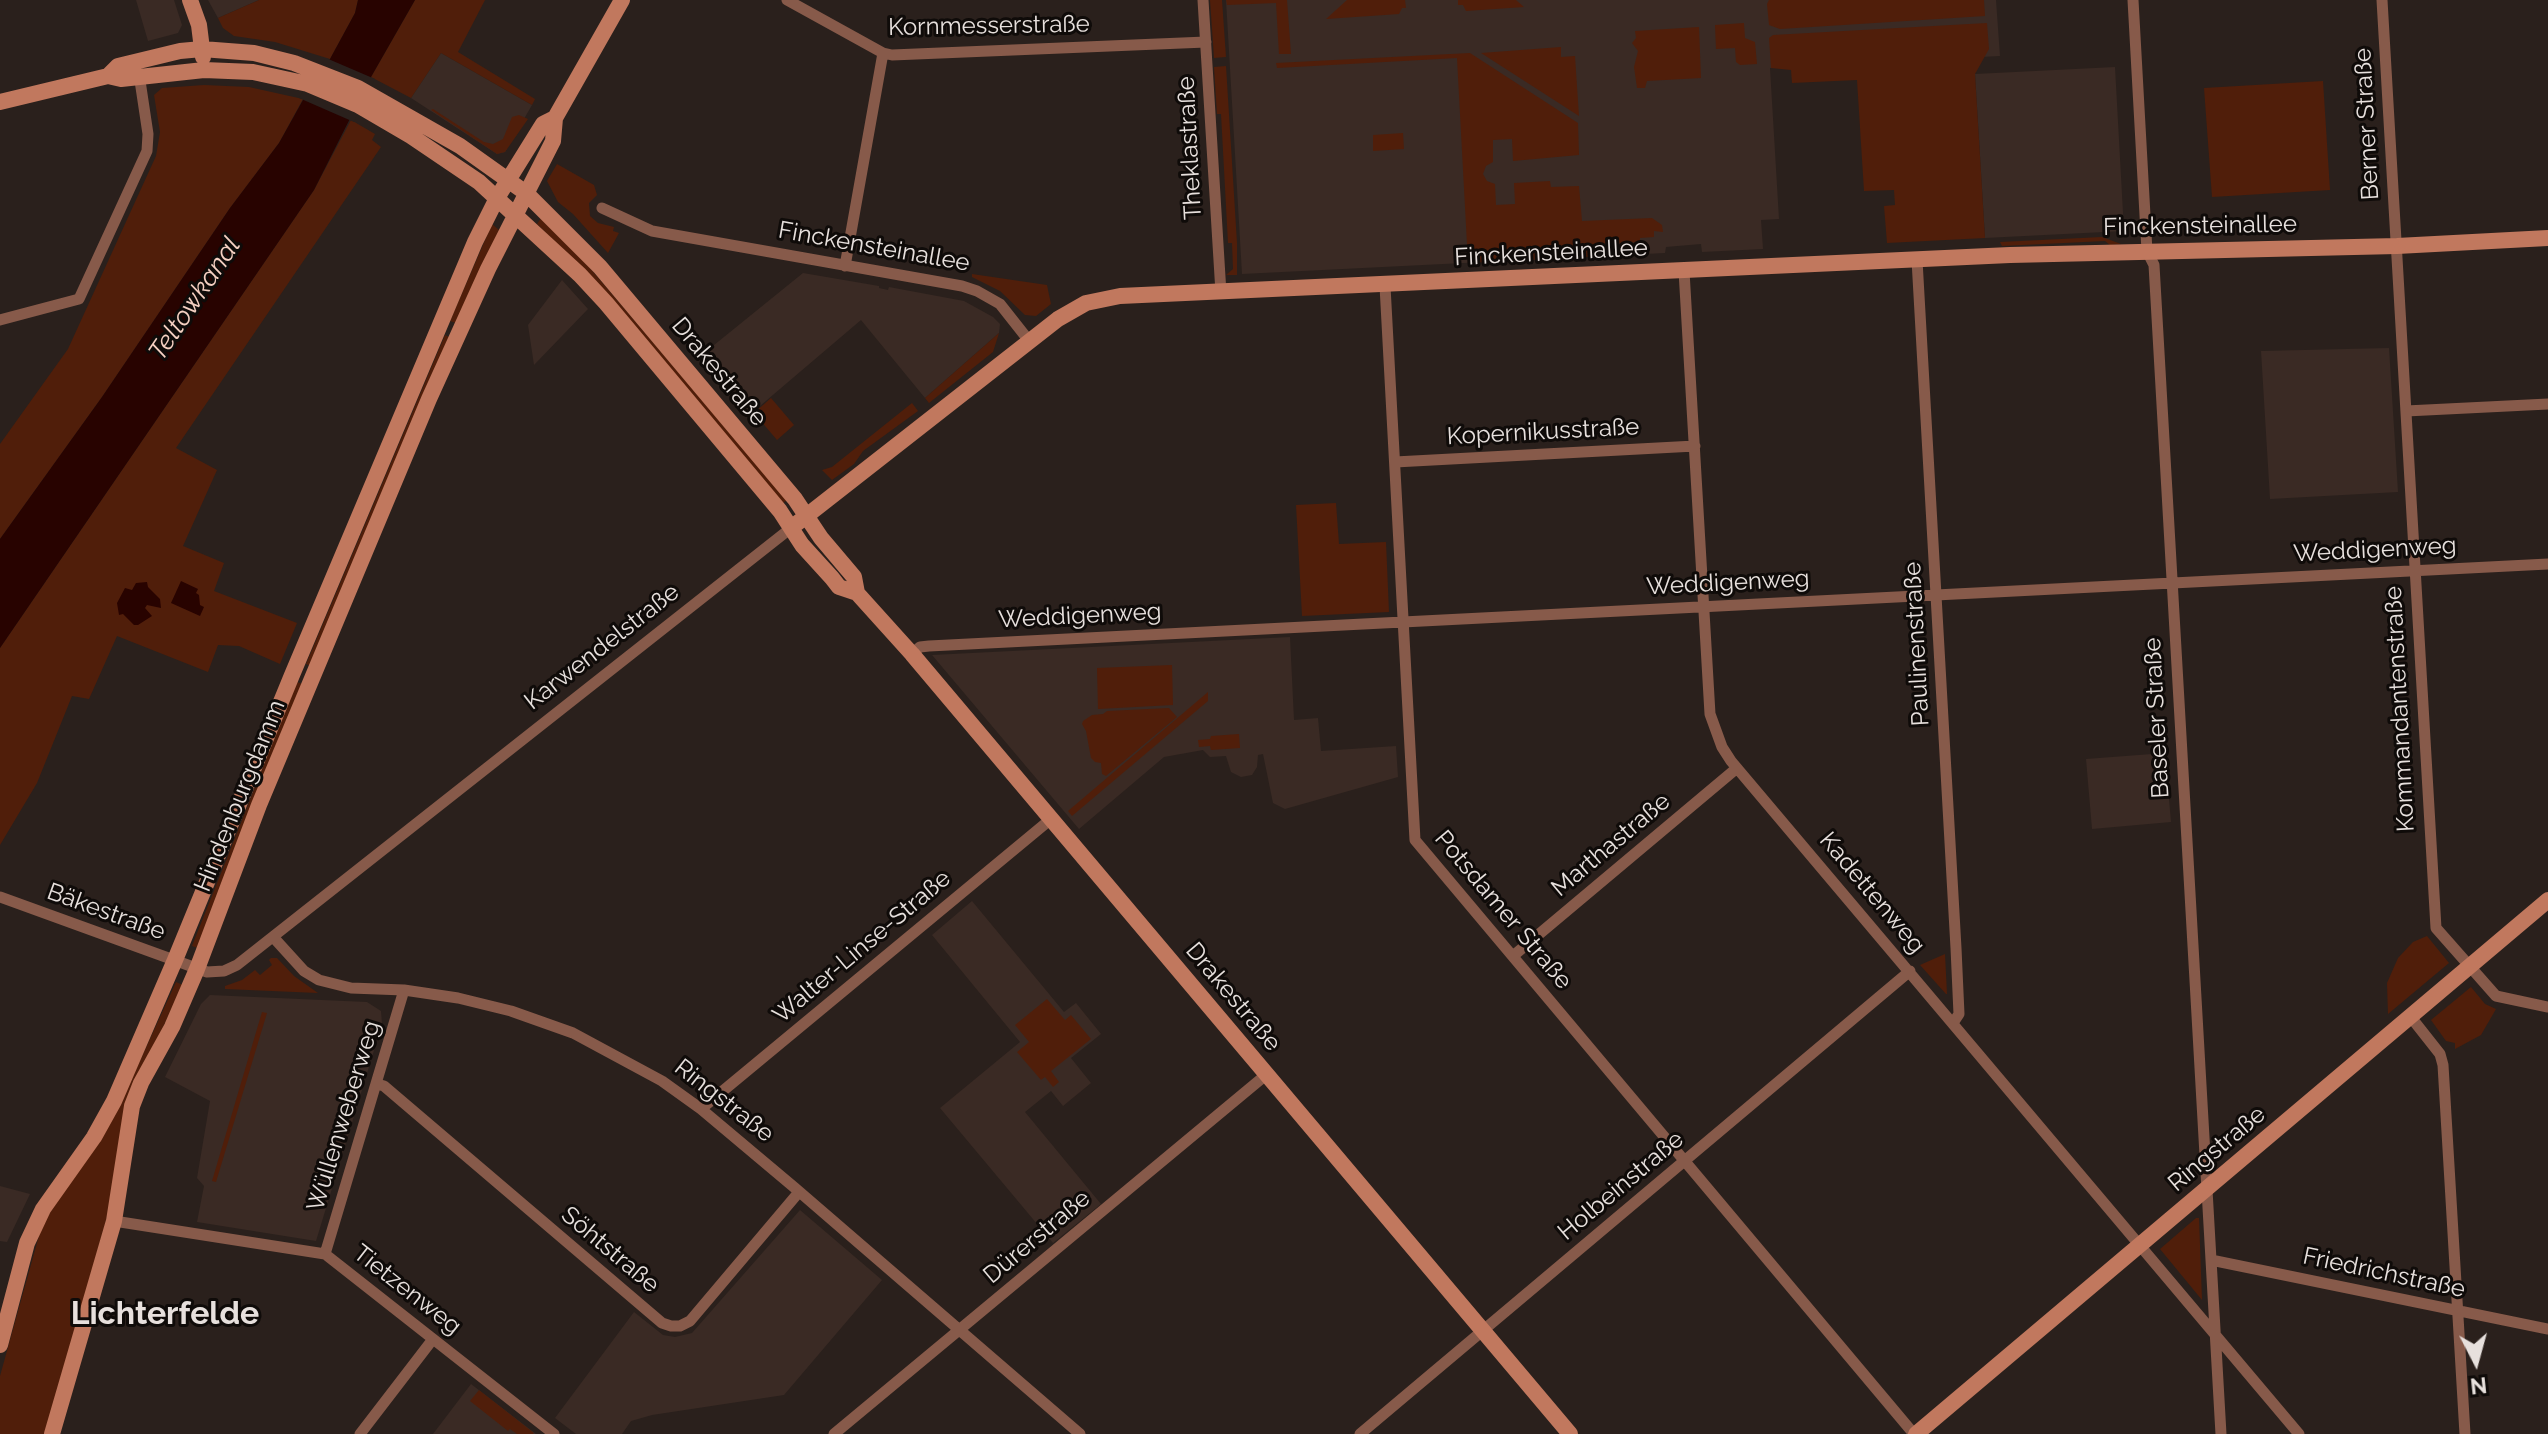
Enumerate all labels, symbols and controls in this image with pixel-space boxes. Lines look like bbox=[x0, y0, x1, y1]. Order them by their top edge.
street label: Kornmesserstraße bbox=[888, 10, 1090, 42]
street label: Berner Straße bbox=[2349, 47, 2385, 201]
street label: Theklastraße bbox=[1172, 76, 1208, 220]
street label: Finckensteinallee bbox=[2103, 210, 2297, 242]
street label: Finckensteinallee bbox=[776, 216, 972, 278]
water label: Teltowkanal bbox=[142, 232, 248, 366]
street label: Finckensteinallee bbox=[1454, 234, 1648, 272]
street label: Drakestraße bbox=[665, 312, 773, 432]
street label: Kopernikusstraße bbox=[1446, 413, 1640, 451]
street label: Weddigenweg bbox=[2293, 531, 2457, 569]
street label: Paulinenstraße bbox=[1898, 561, 1936, 727]
street label: Weddigenweg bbox=[1646, 564, 1810, 602]
street label: Karwendelstraße bbox=[519, 578, 685, 716]
street label: Kommandantenstraße bbox=[2379, 585, 2421, 833]
street label: Weddigenweg bbox=[998, 597, 1162, 635]
street label: Baseler Straße bbox=[2138, 637, 2176, 799]
street label: Hindenburgdamm bbox=[188, 696, 292, 896]
street label: Marthastraße bbox=[1546, 787, 1676, 903]
street label: Potsdamer Straße bbox=[1428, 825, 1578, 995]
street label: Kadettenweg bbox=[1813, 827, 1931, 959]
street label: Walter-Linse-Straße bbox=[767, 864, 957, 1030]
street label: Bäkestraße bbox=[43, 877, 169, 947]
street label: Drakestraße bbox=[1179, 937, 1287, 1057]
street label: Wüllenweberweg bbox=[301, 1017, 387, 1215]
street label: Ringstraße bbox=[669, 1053, 779, 1149]
street label: Ringstraße bbox=[2163, 1100, 2271, 1198]
street label: Holbeinstraße bbox=[1552, 1125, 1690, 1247]
street label: Dürerstraße bbox=[978, 1184, 1096, 1290]
street label: Söhtstraße bbox=[555, 1201, 665, 1299]
street label: Tietzenweg bbox=[347, 1239, 467, 1341]
street label: Friedrichstraße bbox=[2300, 1242, 2468, 1304]
district label: Lichterfelde bbox=[71, 1295, 259, 1333]
north arrow bbox=[2436, 1322, 2516, 1402]
text: N bbox=[2469, 1372, 2488, 1400]

